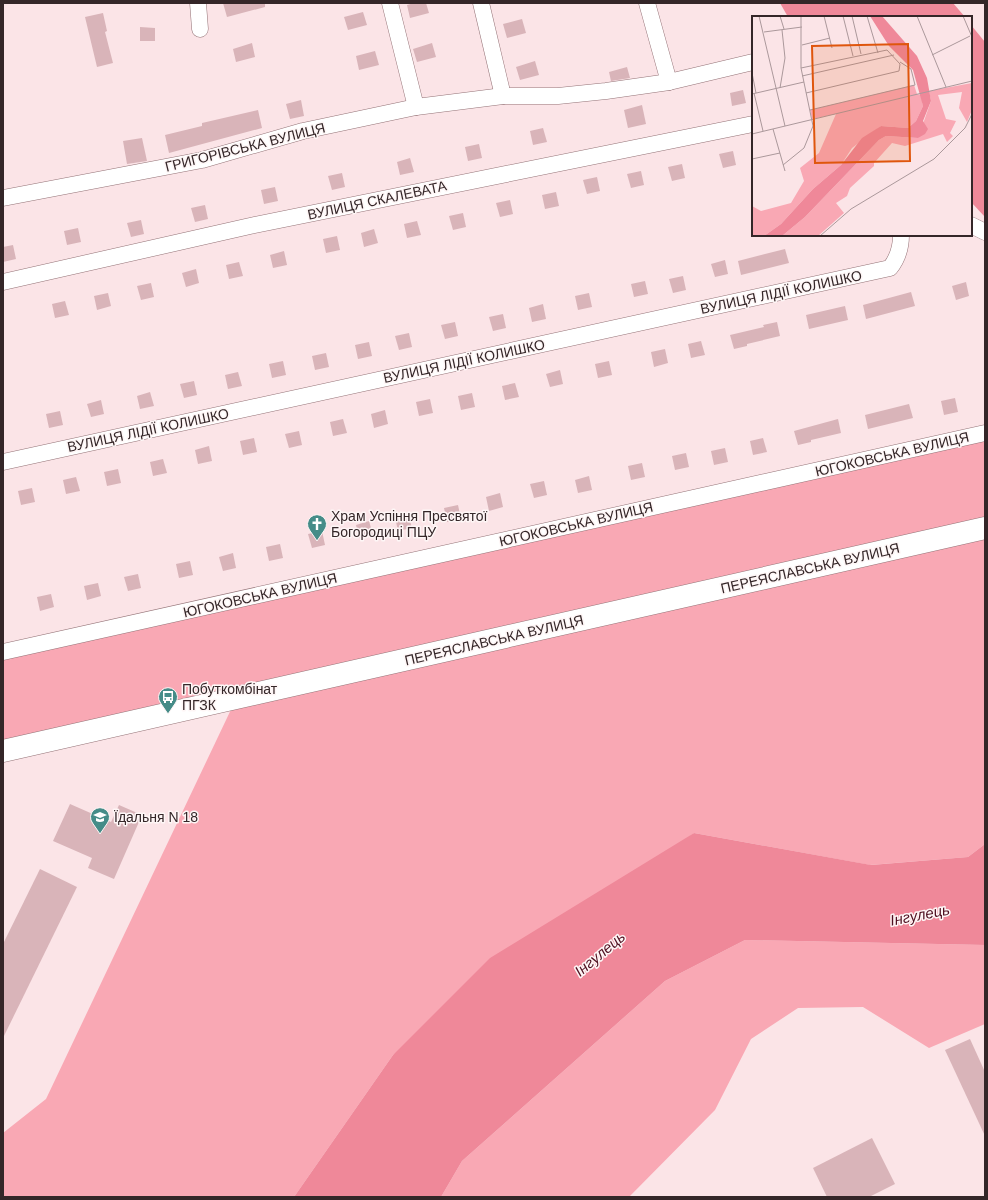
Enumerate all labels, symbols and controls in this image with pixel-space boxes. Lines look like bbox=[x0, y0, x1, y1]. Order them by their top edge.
inset map bbox=[752, 16, 972, 236]
street label: ГРИГОРІВСЬКА ВУЛИЦЯ bbox=[163, 119, 327, 175]
street label: ВУЛИЦЯ СКАЛЕВАТА bbox=[306, 177, 449, 223]
street label: ВУЛИЦЯ ЛІДІЇ КОЛИШКО bbox=[699, 267, 863, 317]
street label: ВУЛИЦЯ ЛІДІЇ КОЛИШКО bbox=[382, 336, 546, 386]
street label: ВУЛИЦЯ ЛІДІЇ КОЛИШКО bbox=[66, 405, 230, 455]
street label: ЮГОКОВСЬКА ВУЛИЦЯ bbox=[814, 429, 970, 479]
street label: ЮГОКОВСЬКА ВУЛИЦЯ bbox=[498, 499, 654, 549]
place label: Храм Успіння Пресвятої Богородиці ПЦУ bbox=[331, 508, 488, 540]
church icon: Храм Успіння Пресвятої Богородиці ПЦУ bbox=[306, 513, 328, 541]
street label: ПЕРЕЯСЛАВСЬКА ВУЛИЦЯ bbox=[719, 540, 901, 596]
street label: ЮГОКОВСЬКА ВУЛИЦЯ bbox=[182, 570, 338, 620]
street label: ПЕРЕЯСЛАВСЬКА ВУЛИЦЯ bbox=[403, 612, 585, 668]
place label: Побуткомбінат ПГЗК bbox=[182, 681, 278, 713]
bus stop icon: Побуткомбінат ПГЗК bbox=[157, 686, 179, 714]
school or university icon: Їдальня N 18 bbox=[89, 806, 111, 834]
place label: Їдальня N 18 bbox=[114, 809, 198, 825]
water label: Інгулець bbox=[889, 900, 951, 929]
water label: Інгулець bbox=[571, 928, 628, 980]

